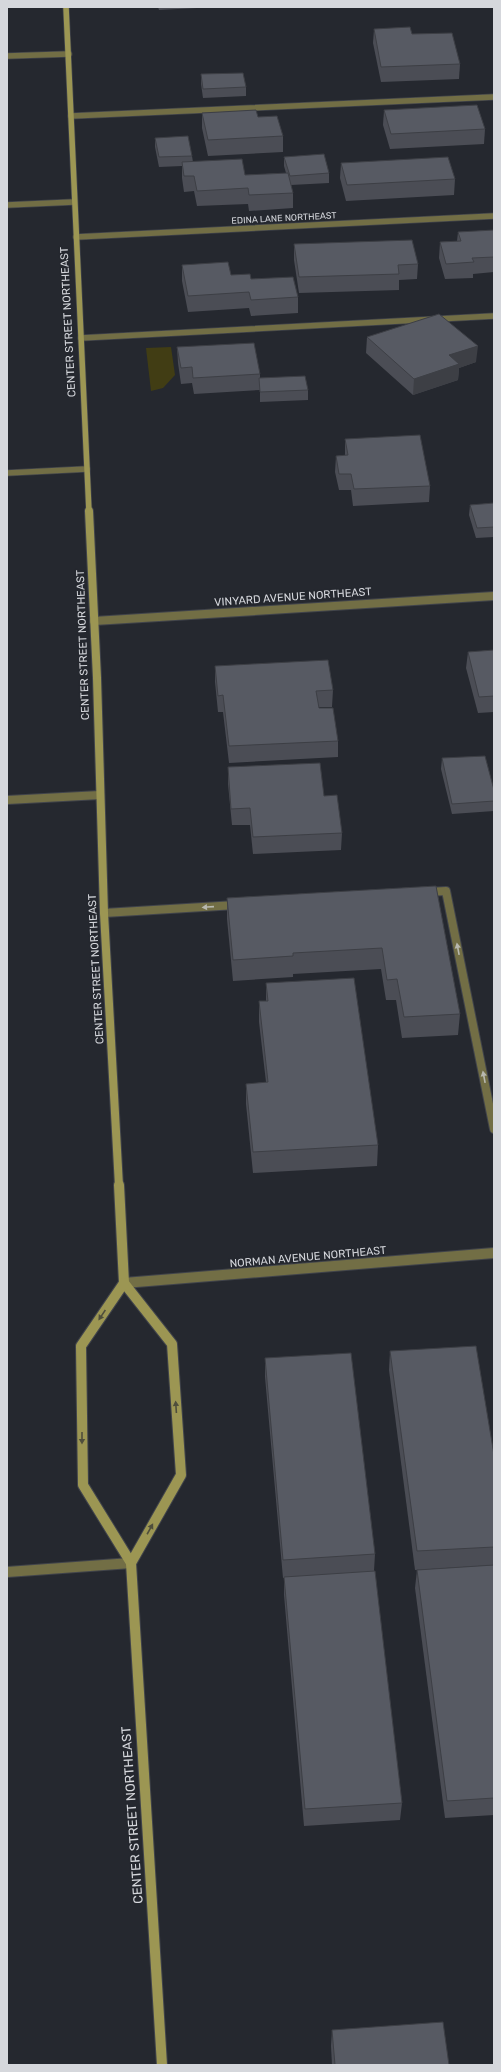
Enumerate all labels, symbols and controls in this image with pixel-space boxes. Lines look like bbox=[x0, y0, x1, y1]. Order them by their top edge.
street label: EDINA LANE NORTHEAST bbox=[231, 210, 337, 226]
street label: CENTER STREET NORTHEAST bbox=[58, 246, 78, 397]
street label: CENTER STREET NORTHEAST bbox=[74, 569, 92, 720]
street label: VINYARD AVENUE NORTHEAST bbox=[214, 585, 373, 609]
street label: CENTER STREET NORTHEAST bbox=[86, 893, 106, 1044]
one-way arrow bbox=[202, 903, 214, 910]
one-way arrow bbox=[455, 943, 461, 955]
one-way arrow bbox=[480, 1071, 486, 1083]
street label: NORMAN AVENUE NORTHEAST bbox=[229, 1244, 388, 1270]
one-way arrow bbox=[98, 1310, 106, 1320]
one-way arrow bbox=[172, 1401, 179, 1413]
one-way arrow bbox=[79, 1432, 85, 1445]
one-way arrow bbox=[147, 1523, 154, 1535]
street label: CENTER STREET NORTHEAST bbox=[118, 1725, 146, 1904]

